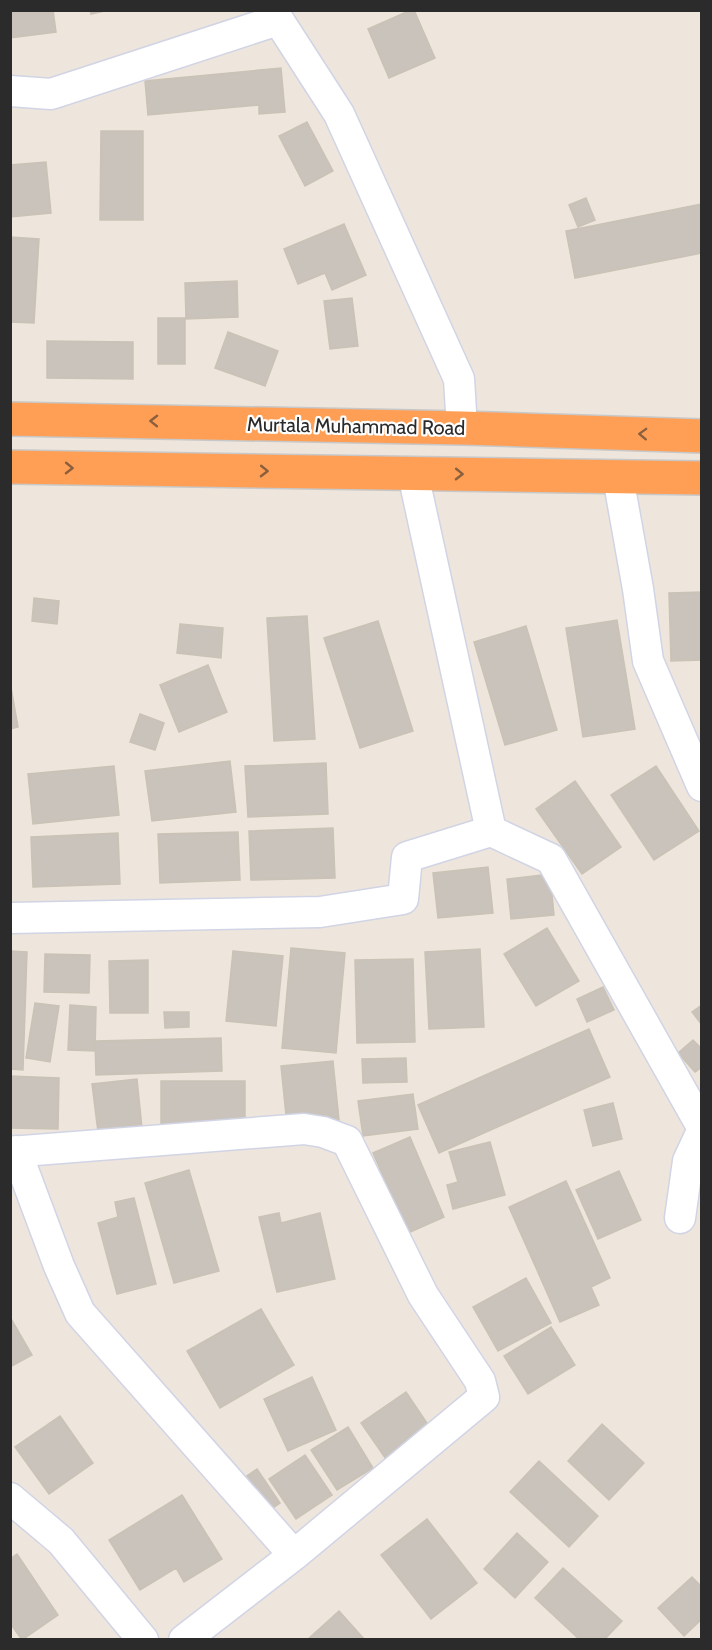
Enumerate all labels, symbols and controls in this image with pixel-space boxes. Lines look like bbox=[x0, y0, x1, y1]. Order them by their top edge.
street label: Murtala Muhammad Road bbox=[247, 412, 465, 440]
one-way arrow bbox=[150, 415, 159, 428]
one-way arrow bbox=[639, 428, 648, 440]
one-way arrow bbox=[64, 462, 73, 474]
one-way arrow bbox=[259, 465, 268, 477]
one-way arrow bbox=[454, 468, 463, 481]

